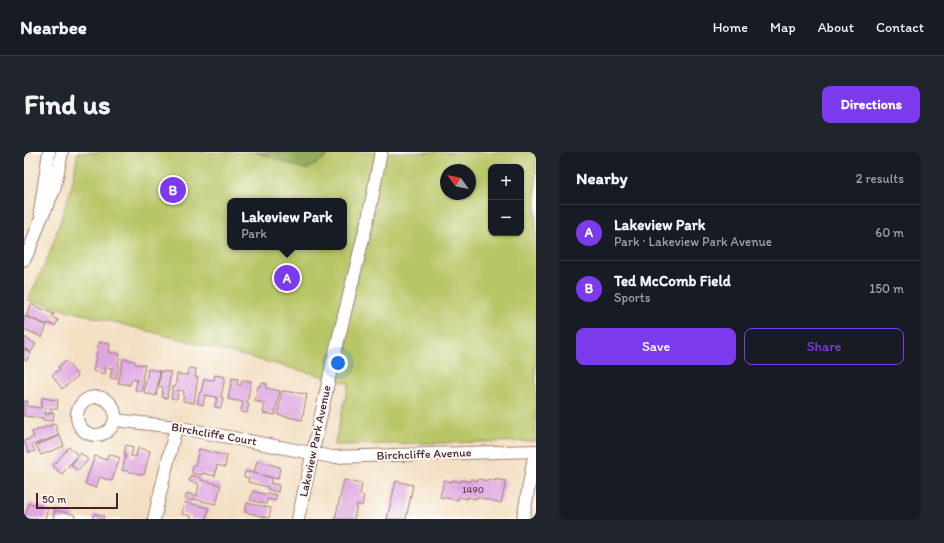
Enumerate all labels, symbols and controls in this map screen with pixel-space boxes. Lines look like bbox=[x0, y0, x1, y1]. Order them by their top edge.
text: Nearbee bbox=[20, 16, 87, 39]
text: Home bbox=[713, 19, 748, 36]
text: Map bbox=[770, 19, 796, 36]
text: About bbox=[818, 19, 854, 36]
text: Contact bbox=[876, 19, 924, 36]
button: Directions bbox=[822, 86, 920, 123]
text: Find us bbox=[24, 87, 111, 121]
north arrow bbox=[440, 164, 476, 200]
map controls bbox=[488, 164, 524, 236]
button: + bbox=[488, 164, 524, 200]
text: Nearby bbox=[576, 168, 628, 188]
text: 2 results bbox=[856, 171, 904, 186]
pin: B bbox=[160, 175, 186, 205]
popup bbox=[227, 198, 347, 250]
button: − bbox=[488, 200, 524, 236]
text: Lakeview Park bbox=[241, 208, 333, 226]
text: Lakeview Park bbox=[614, 216, 705, 234]
text: A bbox=[585, 225, 593, 240]
text: 60 m bbox=[875, 225, 904, 240]
text: Park bbox=[241, 226, 267, 241]
text: Park · Lakeview Park Avenue bbox=[614, 234, 772, 249]
pin: A bbox=[274, 263, 300, 293]
text: Ted McComb Field bbox=[614, 272, 731, 290]
text: B bbox=[585, 281, 593, 296]
text: 150 m bbox=[869, 281, 904, 296]
text: Sports bbox=[614, 290, 650, 305]
button: Save bbox=[576, 328, 736, 365]
button: Share bbox=[744, 328, 904, 365]
your location bbox=[328, 353, 348, 373]
street label: Lakeview Park Avenue bbox=[296, 384, 334, 498]
street label: Birchcliffe Court bbox=[170, 420, 258, 448]
street label: Birchcliffe Avenue bbox=[376, 445, 472, 463]
house number: 1490 bbox=[462, 483, 484, 496]
scale bar bbox=[36, 491, 118, 510]
text: 50 m bbox=[42, 493, 66, 506]

